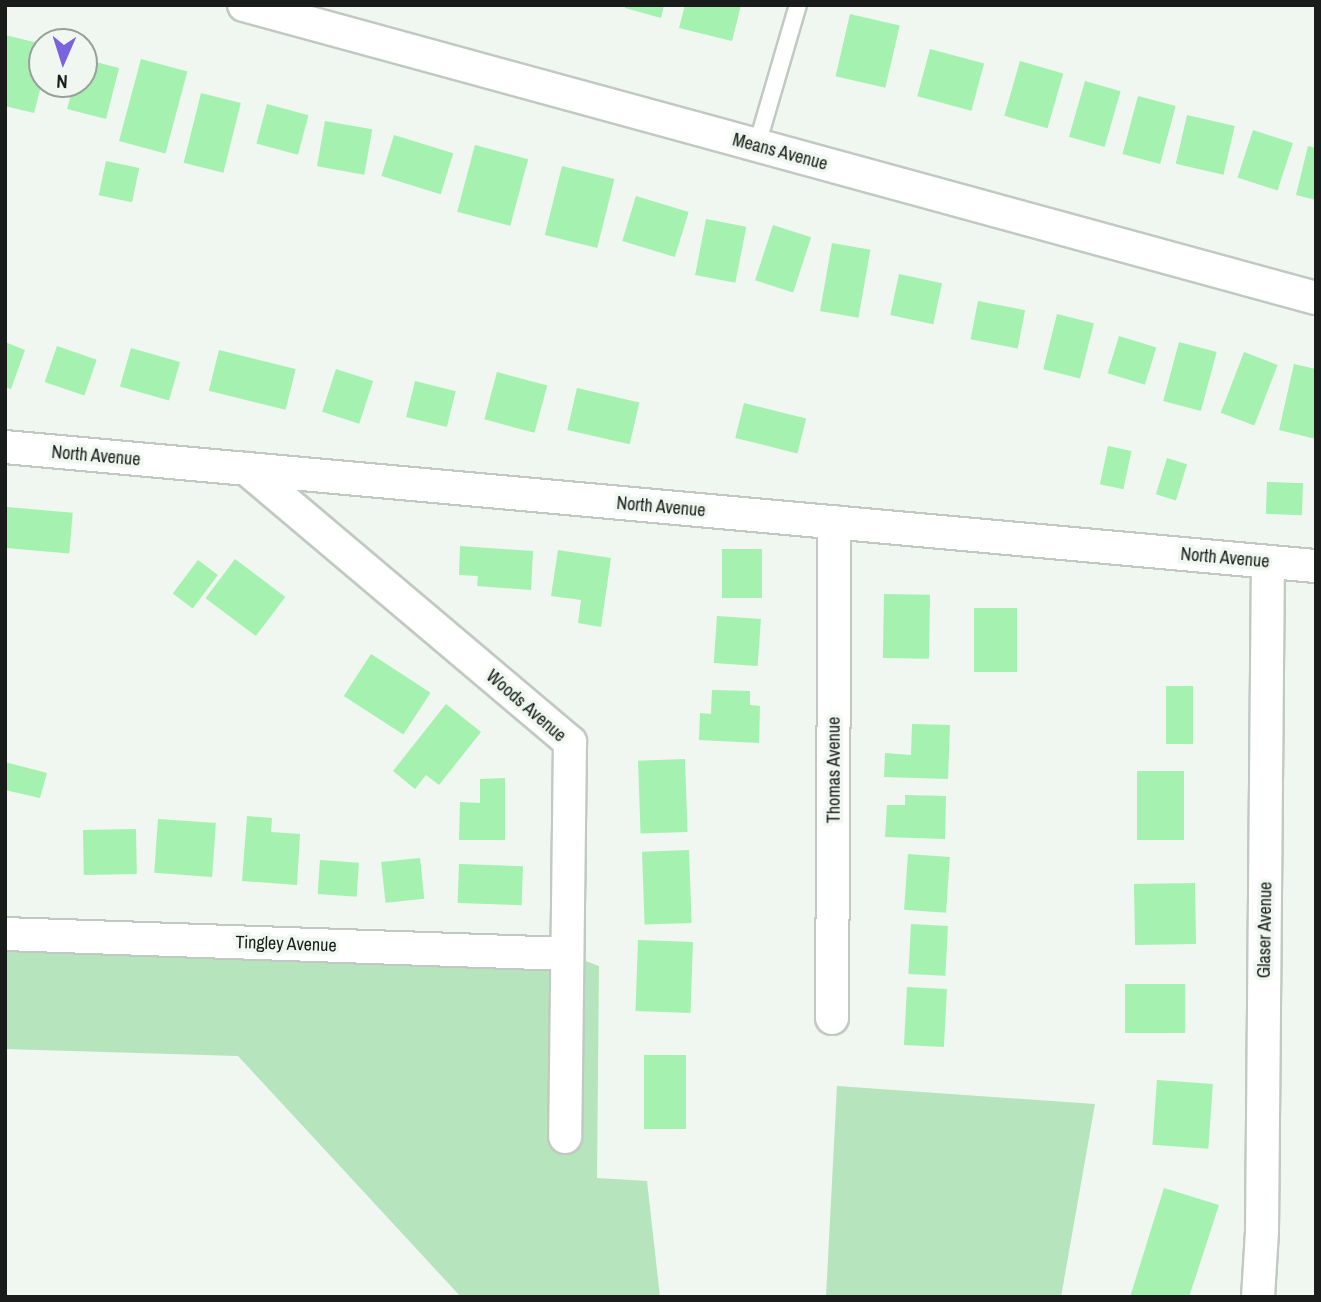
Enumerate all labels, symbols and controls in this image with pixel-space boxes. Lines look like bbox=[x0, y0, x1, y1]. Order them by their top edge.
north arrow bbox=[28, 28, 98, 98]
text: N bbox=[56, 69, 68, 95]
street label: Means Avenue bbox=[730, 129, 830, 175]
street label: North Avenue bbox=[50, 441, 142, 471]
street label: North Avenue bbox=[615, 492, 707, 522]
street label: North Avenue bbox=[1179, 543, 1271, 573]
street label: Woods Avenue bbox=[481, 665, 571, 747]
street label: Thomas Avenue bbox=[823, 716, 845, 824]
street label: Glaser Avenue bbox=[1253, 881, 1277, 979]
street label: Tingley Avenue bbox=[235, 931, 337, 957]

